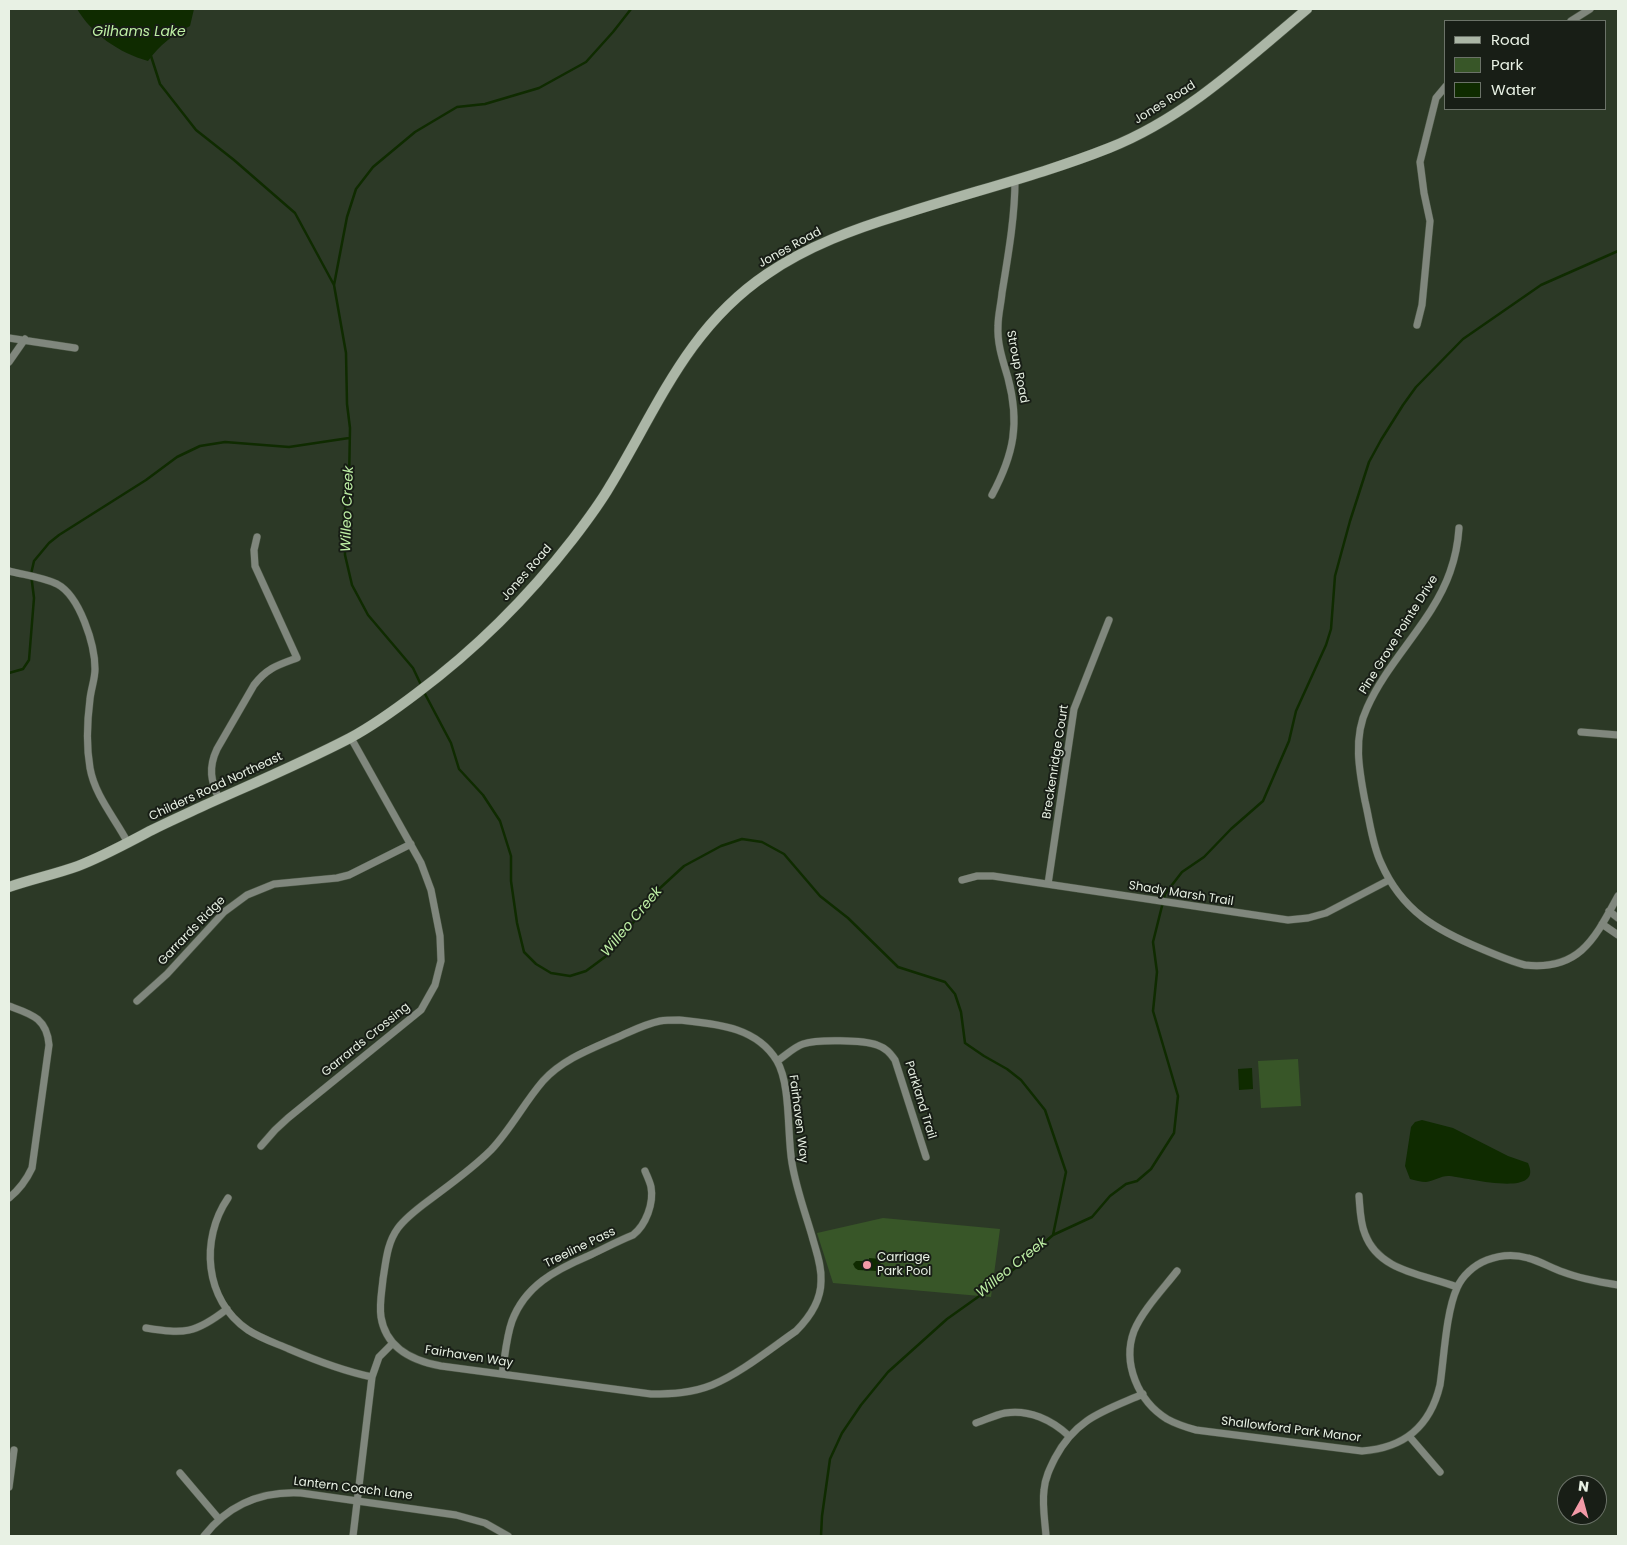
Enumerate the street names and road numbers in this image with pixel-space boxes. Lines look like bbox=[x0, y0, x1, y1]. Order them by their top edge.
street label: Jones Road bbox=[1132, 78, 1198, 128]
street label: Jones Road bbox=[756, 225, 824, 271]
street label: Stroup Road bbox=[1003, 329, 1031, 405]
street label: Jones Road bbox=[499, 542, 555, 604]
street label: Pine Grove Pointe Drive bbox=[1356, 573, 1442, 697]
street label: Breckenridge Court bbox=[1040, 704, 1072, 820]
street label: Childers Road Northeast bbox=[147, 750, 285, 824]
street label: Shady Marsh Trail bbox=[1128, 879, 1234, 909]
street label: Garrards Ridge bbox=[155, 893, 229, 969]
street label: Garrards Crossing bbox=[319, 1000, 413, 1080]
street label: Parkland Trail bbox=[901, 1059, 939, 1141]
street label: Fairhaven Way bbox=[785, 1074, 811, 1164]
street label: Treeline Pass bbox=[542, 1225, 618, 1271]
street label: Fairhaven Way bbox=[424, 1343, 514, 1371]
street label: Shallowford Park Manor bbox=[1220, 1414, 1362, 1446]
street label: Lantern Coach Lane bbox=[293, 1475, 413, 1503]

